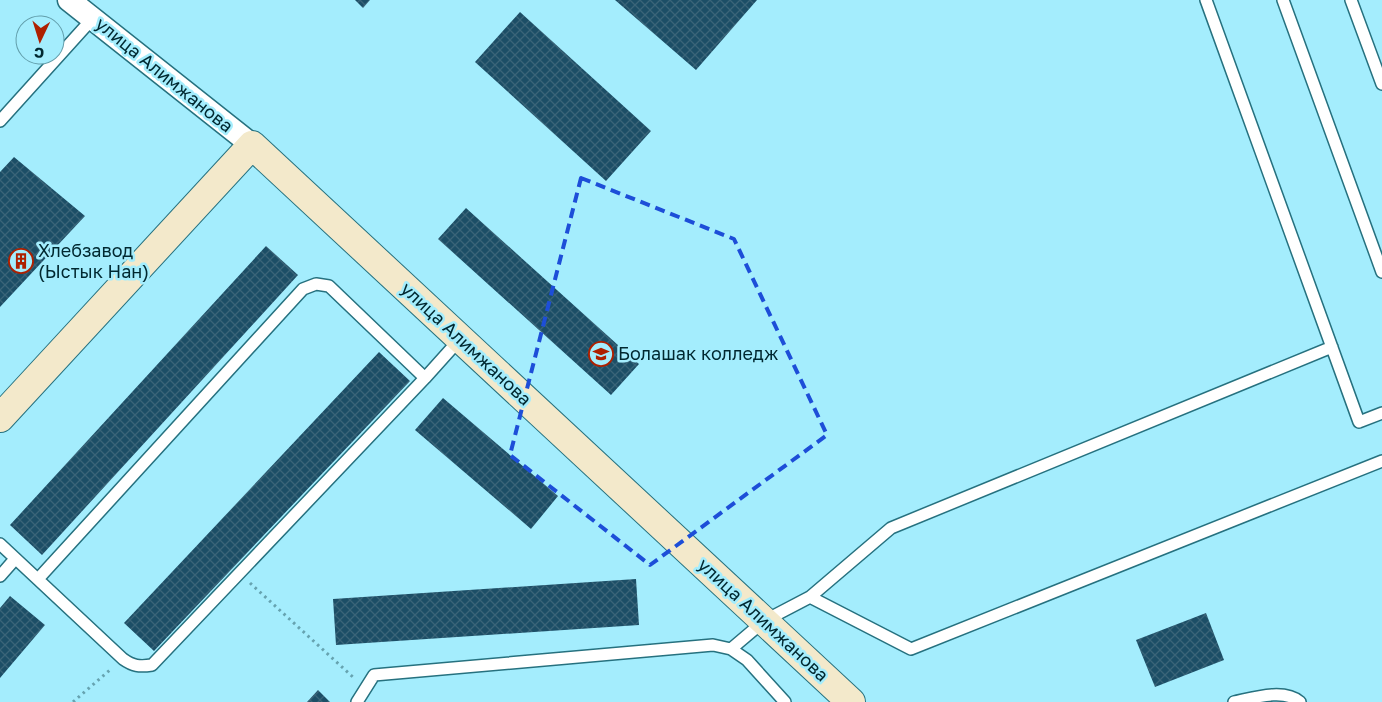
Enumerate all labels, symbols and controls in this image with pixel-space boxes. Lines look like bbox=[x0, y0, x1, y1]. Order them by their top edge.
street label: улица Алимжанова bbox=[91, 12, 238, 136]
north arrow bbox=[15, 15, 65, 65]
text: С bbox=[33, 45, 45, 62]
place label: Хлебзавод (Ыстык Нан) bbox=[38, 239, 149, 282]
building icon: Хлебзавод (Ыстык Нан) bbox=[8, 248, 34, 274]
street label: улица Алимжанова bbox=[397, 277, 537, 410]
school or university icon: Болашак колледж bbox=[588, 341, 614, 367]
place label: Болашак колледж bbox=[618, 342, 778, 364]
street label: улица Алимжанова bbox=[694, 553, 834, 686]

